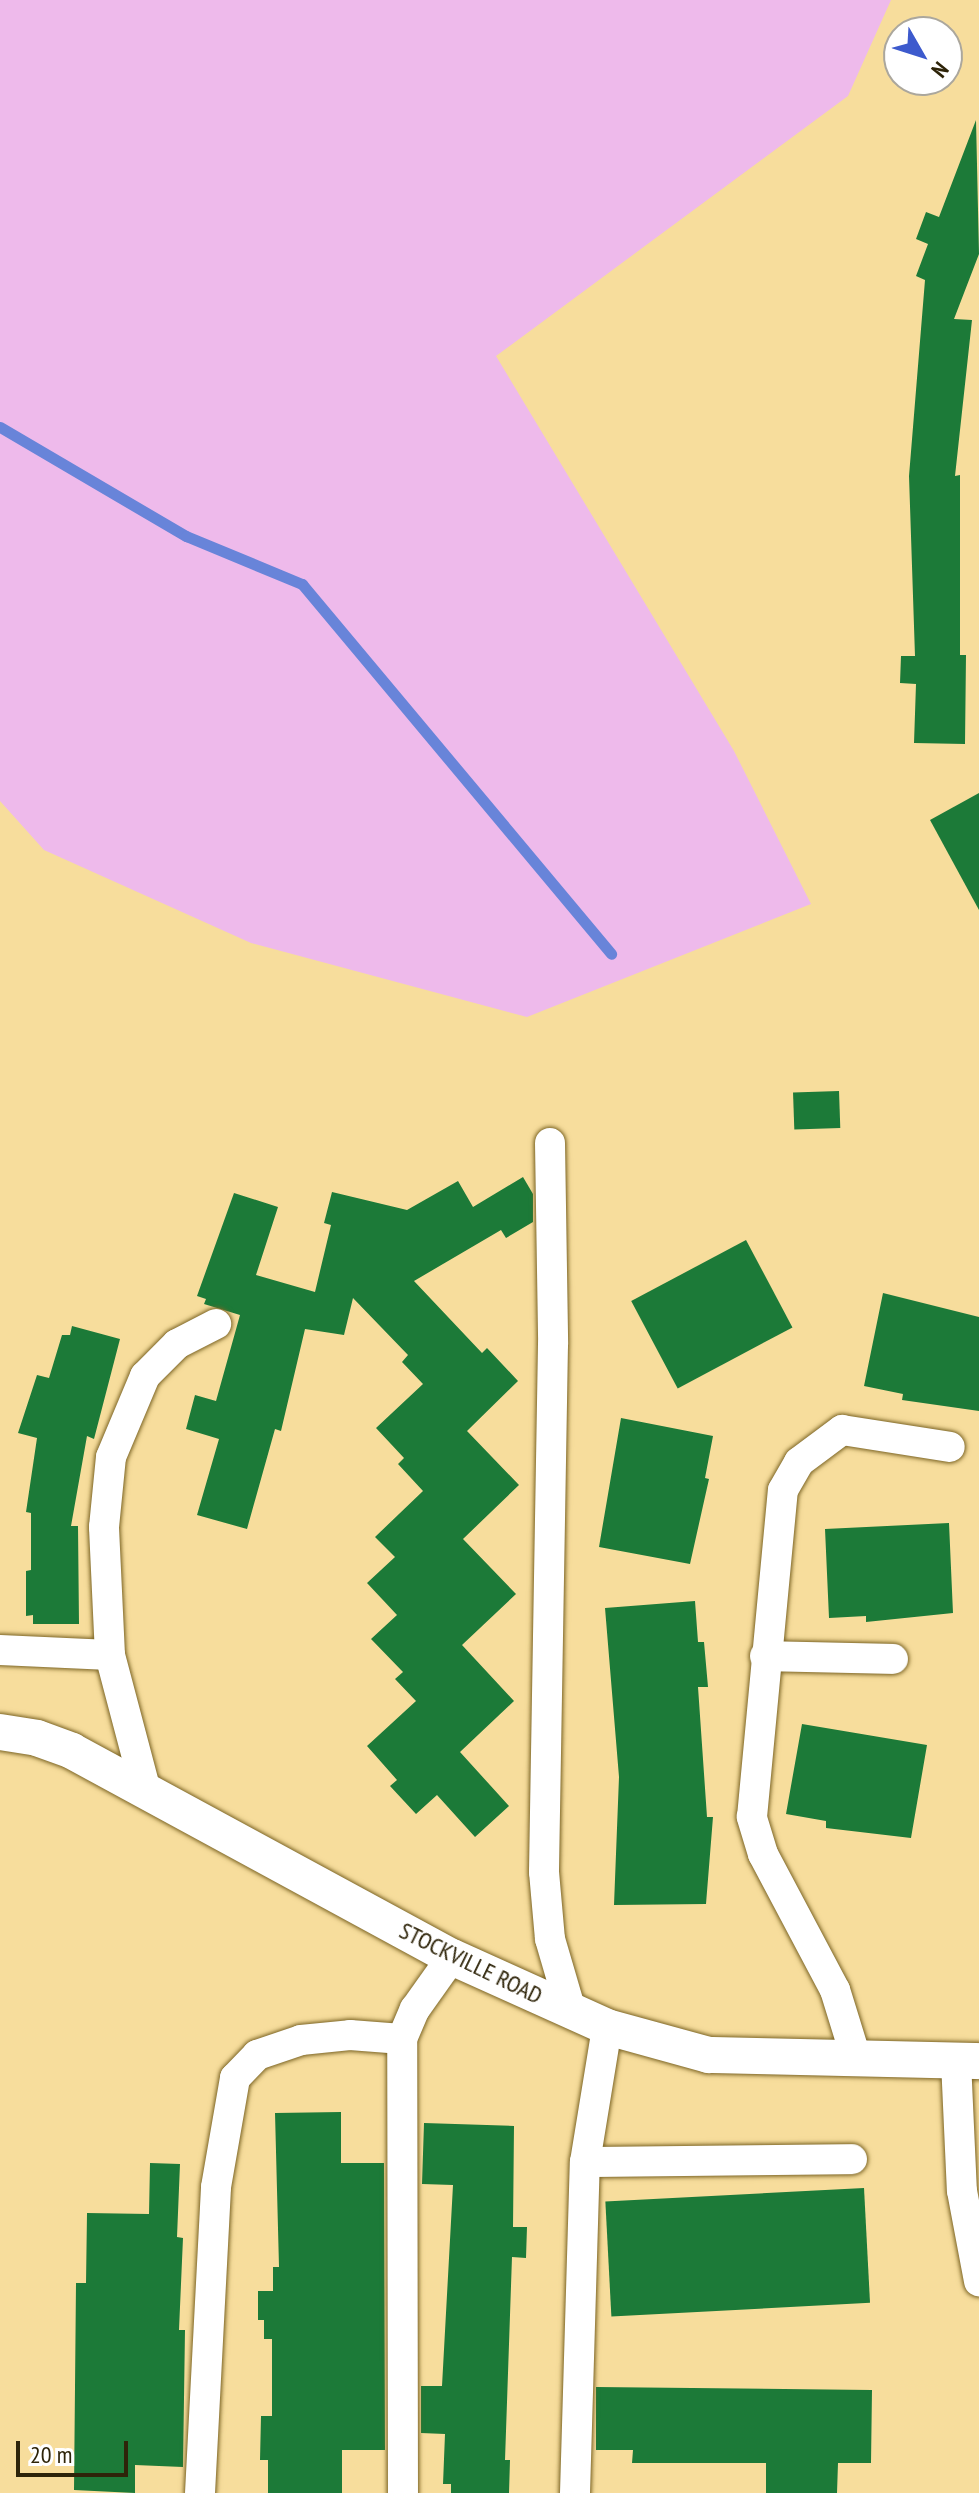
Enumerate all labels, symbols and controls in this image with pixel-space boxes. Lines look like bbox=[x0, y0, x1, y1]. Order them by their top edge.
north arrow bbox=[883, 16, 963, 96]
text: N bbox=[925, 56, 955, 83]
street label: STOCKVILLE ROAD bbox=[395, 1916, 547, 2010]
scale bar bbox=[20, 2425, 132, 2475]
text: 20 m bbox=[30, 2439, 72, 2470]

